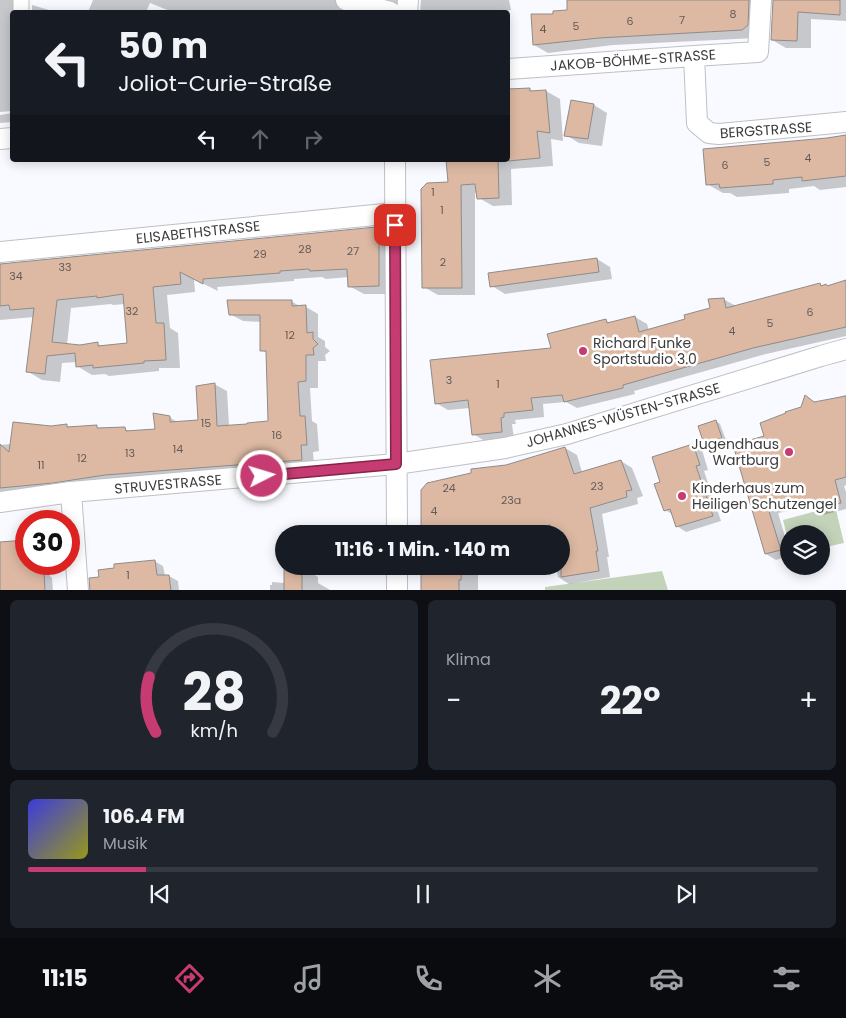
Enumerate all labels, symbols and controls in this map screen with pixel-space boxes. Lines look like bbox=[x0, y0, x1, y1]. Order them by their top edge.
house number: 8 bbox=[730, 6, 737, 22]
house number: 7 bbox=[679, 12, 685, 28]
house number: 6 bbox=[627, 13, 634, 29]
house number: 5 bbox=[573, 18, 580, 34]
text: 50 m bbox=[118, 21, 208, 70]
house number: 4 bbox=[540, 21, 547, 37]
icon: left bbox=[35, 30, 100, 95]
street label: JAKOB-BÖHME-STRASSE bbox=[549, 44, 717, 76]
text: Joliot-Curie-Straße bbox=[118, 68, 332, 99]
street label: BERGSTRASSE bbox=[719, 117, 813, 143]
icon: left bbox=[193, 125, 221, 153]
icon: ahead bbox=[246, 125, 274, 153]
icon: right bbox=[299, 125, 327, 153]
house number: 4 bbox=[805, 150, 812, 166]
house number: 5 bbox=[764, 154, 771, 170]
house number: 6 bbox=[722, 157, 729, 173]
house number: 1 bbox=[431, 184, 435, 200]
house number: 1 bbox=[440, 202, 444, 218]
pin bbox=[374, 204, 416, 246]
icon: arrive bbox=[381, 211, 409, 239]
street label: ELISABETHSTRASSE bbox=[135, 216, 261, 248]
house number: 28 bbox=[298, 241, 312, 257]
house number: 27 bbox=[347, 243, 359, 259]
house number: 29 bbox=[253, 246, 267, 262]
house number: 2 bbox=[440, 254, 446, 270]
house number: 33 bbox=[59, 259, 71, 275]
house number: 34 bbox=[9, 268, 23, 284]
house number: 32 bbox=[126, 303, 138, 319]
house number: 6 bbox=[807, 304, 814, 320]
house number: 5 bbox=[767, 315, 774, 331]
house number: 4 bbox=[729, 323, 736, 339]
house number: 12 bbox=[285, 327, 295, 343]
place label: Richard Funke Sportstudio 3.0 bbox=[593, 333, 697, 369]
marker: Richard Funke Sportstudio 3.0 bbox=[577, 345, 589, 357]
house number: 3 bbox=[446, 372, 452, 388]
house number: 1 bbox=[496, 376, 500, 392]
street label: JOHANNES-WÜSTEN-STRASSE bbox=[523, 378, 723, 452]
house number: 15 bbox=[201, 415, 211, 431]
house number: 16 bbox=[272, 427, 282, 443]
place label: Jugendhaus Wartburg bbox=[691, 434, 779, 470]
house number: 14 bbox=[173, 441, 183, 457]
house number: 13 bbox=[125, 445, 135, 461]
marker: Jugendhaus Wartburg bbox=[783, 446, 795, 458]
position arrow bbox=[235, 449, 287, 501]
house number: 12 bbox=[77, 450, 87, 466]
house number: 11 bbox=[37, 457, 45, 473]
street label: STRUVESTRASSE bbox=[113, 469, 223, 499]
house number: 23 bbox=[591, 478, 603, 494]
place label: Kinderhaus zum Heiligen Schutzengel bbox=[692, 478, 837, 514]
house number: 24 bbox=[442, 480, 456, 496]
marker: Kinderhaus zum Heiligen Schutzengel bbox=[676, 490, 688, 502]
house number: 23a bbox=[501, 492, 521, 508]
house number: 4 bbox=[431, 503, 438, 519]
speed limit sign: 30 bbox=[15, 510, 80, 575]
map controls bbox=[780, 525, 830, 575]
button: layers bbox=[780, 525, 830, 575]
text: 11:16 · 1 Min. · 140 m bbox=[335, 536, 510, 563]
house number: 1 bbox=[126, 567, 130, 583]
text: Klima bbox=[446, 648, 491, 671]
text: 28 bbox=[182, 656, 246, 729]
text: 22° bbox=[600, 674, 661, 727]
text: − bbox=[446, 681, 461, 720]
text: + bbox=[799, 681, 818, 720]
text: km/h bbox=[190, 718, 238, 743]
text: 106.4 FM bbox=[103, 803, 185, 830]
text: Musik bbox=[103, 832, 148, 855]
icon: previous bbox=[146, 880, 174, 908]
icon: pause bbox=[409, 880, 437, 908]
icon: next bbox=[672, 880, 700, 908]
icon: directions bbox=[172, 961, 207, 996]
icon: music bbox=[291, 961, 326, 996]
icon: phone bbox=[411, 961, 446, 996]
icon: climate bbox=[530, 961, 565, 996]
icon: car bbox=[649, 961, 684, 996]
icon: filters bbox=[769, 961, 804, 996]
text: 11:15 bbox=[42, 963, 88, 994]

